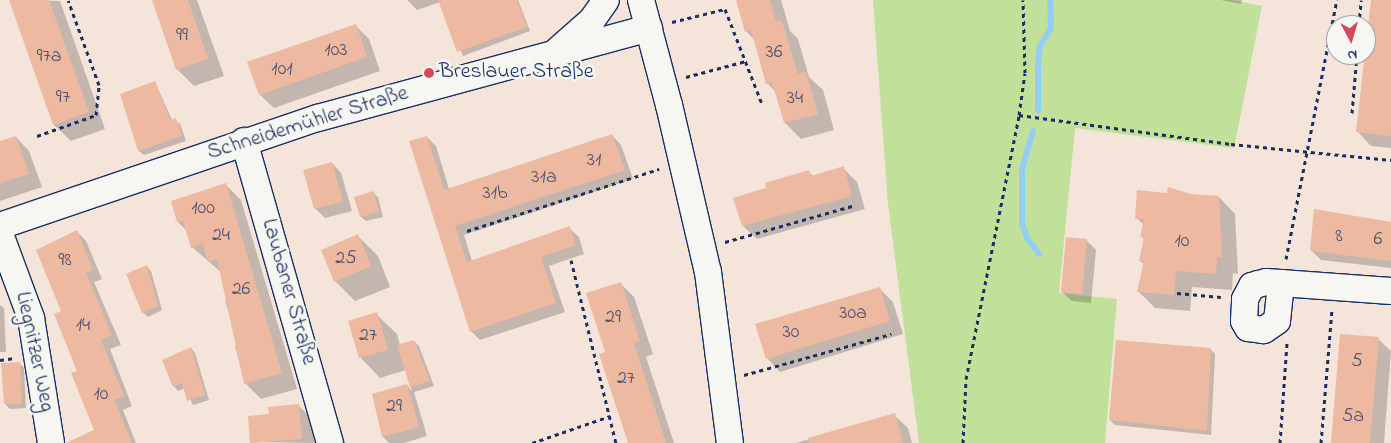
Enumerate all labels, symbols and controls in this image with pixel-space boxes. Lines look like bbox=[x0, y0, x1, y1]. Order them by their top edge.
north arrow bbox=[1326, 15, 1376, 65]
house number: 99 bbox=[176, 23, 188, 47]
house number: 103 bbox=[324, 38, 348, 62]
house number: 36 bbox=[765, 40, 783, 64]
text: N bbox=[1347, 43, 1358, 65]
house number: 97a bbox=[36, 44, 62, 68]
house number: 101 bbox=[271, 57, 293, 81]
place label: Breslauer Straße bbox=[439, 60, 594, 86]
marker: Breslauer Straße bbox=[423, 67, 435, 79]
street label: Schneidemühler Straße bbox=[204, 81, 412, 167]
house number: 97 bbox=[56, 85, 70, 109]
house number: 34 bbox=[787, 86, 803, 110]
house number: 31 bbox=[587, 148, 601, 172]
house number: 31a bbox=[531, 165, 557, 189]
house number: 31b bbox=[482, 181, 508, 205]
house number: 100 bbox=[191, 196, 215, 220]
street label: Laubaner Straße bbox=[255, 216, 321, 368]
house number: 24 bbox=[212, 223, 230, 247]
house number: 8 bbox=[1335, 224, 1343, 248]
house number: 6 bbox=[1374, 227, 1382, 251]
house number: 10 bbox=[1175, 229, 1189, 253]
house number: 25 bbox=[335, 246, 357, 270]
house number: 98 bbox=[58, 248, 72, 272]
house number: 26 bbox=[232, 277, 250, 301]
street label: Liegnitzer Weg bbox=[8, 289, 60, 415]
house number: 30a bbox=[839, 301, 867, 325]
house number: 29 bbox=[605, 305, 621, 329]
house number: 14 bbox=[76, 313, 90, 337]
house number: 30 bbox=[783, 320, 799, 344]
house number: 27 bbox=[359, 323, 377, 347]
house number: 5 bbox=[1351, 349, 1363, 373]
house number: 27 bbox=[617, 366, 635, 390]
house number: 10 bbox=[94, 382, 108, 406]
house number: 29 bbox=[386, 394, 402, 418]
house number: 5a bbox=[1342, 404, 1364, 428]

